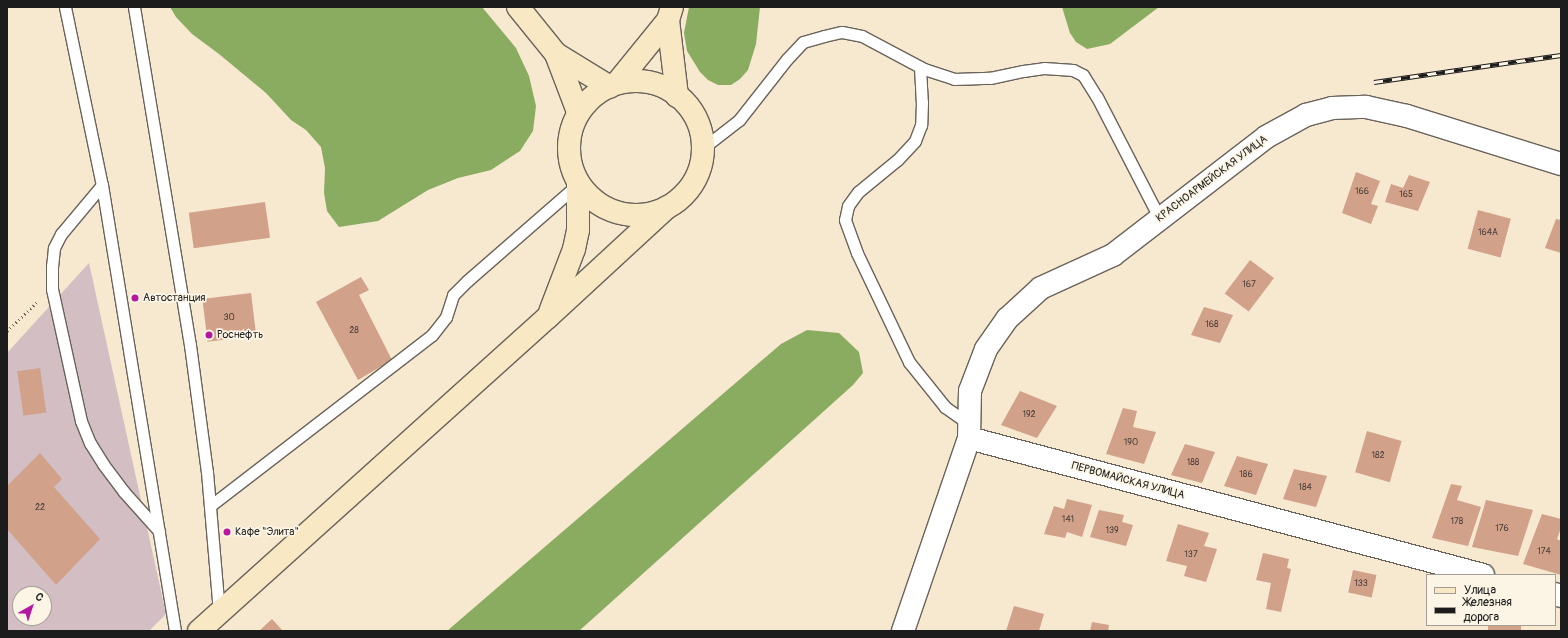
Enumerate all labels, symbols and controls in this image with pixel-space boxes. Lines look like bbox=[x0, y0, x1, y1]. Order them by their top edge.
street label: КРАСНОАРМЕЙСКАЯ УЛИЦА bbox=[1154, 133, 1270, 225]
house number: 166 bbox=[1355, 187, 1369, 197]
house number: 165 bbox=[1399, 190, 1413, 200]
house number: 164А bbox=[1478, 228, 1498, 238]
house number: 167 bbox=[1242, 280, 1256, 290]
place label: Автостанция bbox=[143, 291, 205, 305]
marker: Автостанция bbox=[130, 293, 140, 303]
house number: 30 bbox=[223, 313, 235, 323]
house number: 168 bbox=[1205, 320, 1219, 330]
house number: 28 bbox=[349, 326, 359, 336]
place label: Роснефть bbox=[217, 328, 263, 342]
marker: Роснефть bbox=[204, 330, 214, 340]
house number: 192 bbox=[1022, 410, 1036, 420]
house number: 190 bbox=[1124, 438, 1138, 448]
house number: 182 bbox=[1371, 451, 1385, 461]
house number: 188 bbox=[1187, 458, 1199, 468]
street label: ПЕРВОМАЙСКАЯ УЛИЦА bbox=[1070, 460, 1186, 502]
house number: 186 bbox=[1239, 470, 1253, 480]
house number: 184 bbox=[1298, 483, 1312, 493]
house number: 22 bbox=[35, 503, 45, 513]
house number: 141 bbox=[1062, 515, 1074, 525]
house number: 178 bbox=[1451, 517, 1463, 527]
house number: 176 bbox=[1495, 524, 1509, 534]
place label: Кафе "Элита" bbox=[235, 525, 299, 539]
house number: 139 bbox=[1105, 526, 1119, 536]
marker: Кафе "Элита" bbox=[222, 527, 232, 537]
house number: 174 bbox=[1537, 547, 1551, 557]
house number: 137 bbox=[1184, 550, 1198, 560]
legend bbox=[1426, 574, 1556, 626]
house number: 133 bbox=[1354, 579, 1368, 589]
text: Улица bbox=[1464, 583, 1496, 598]
north arrow bbox=[12, 586, 52, 626]
text: С bbox=[32, 590, 46, 604]
text: Железная дорога bbox=[1464, 595, 1512, 625]

